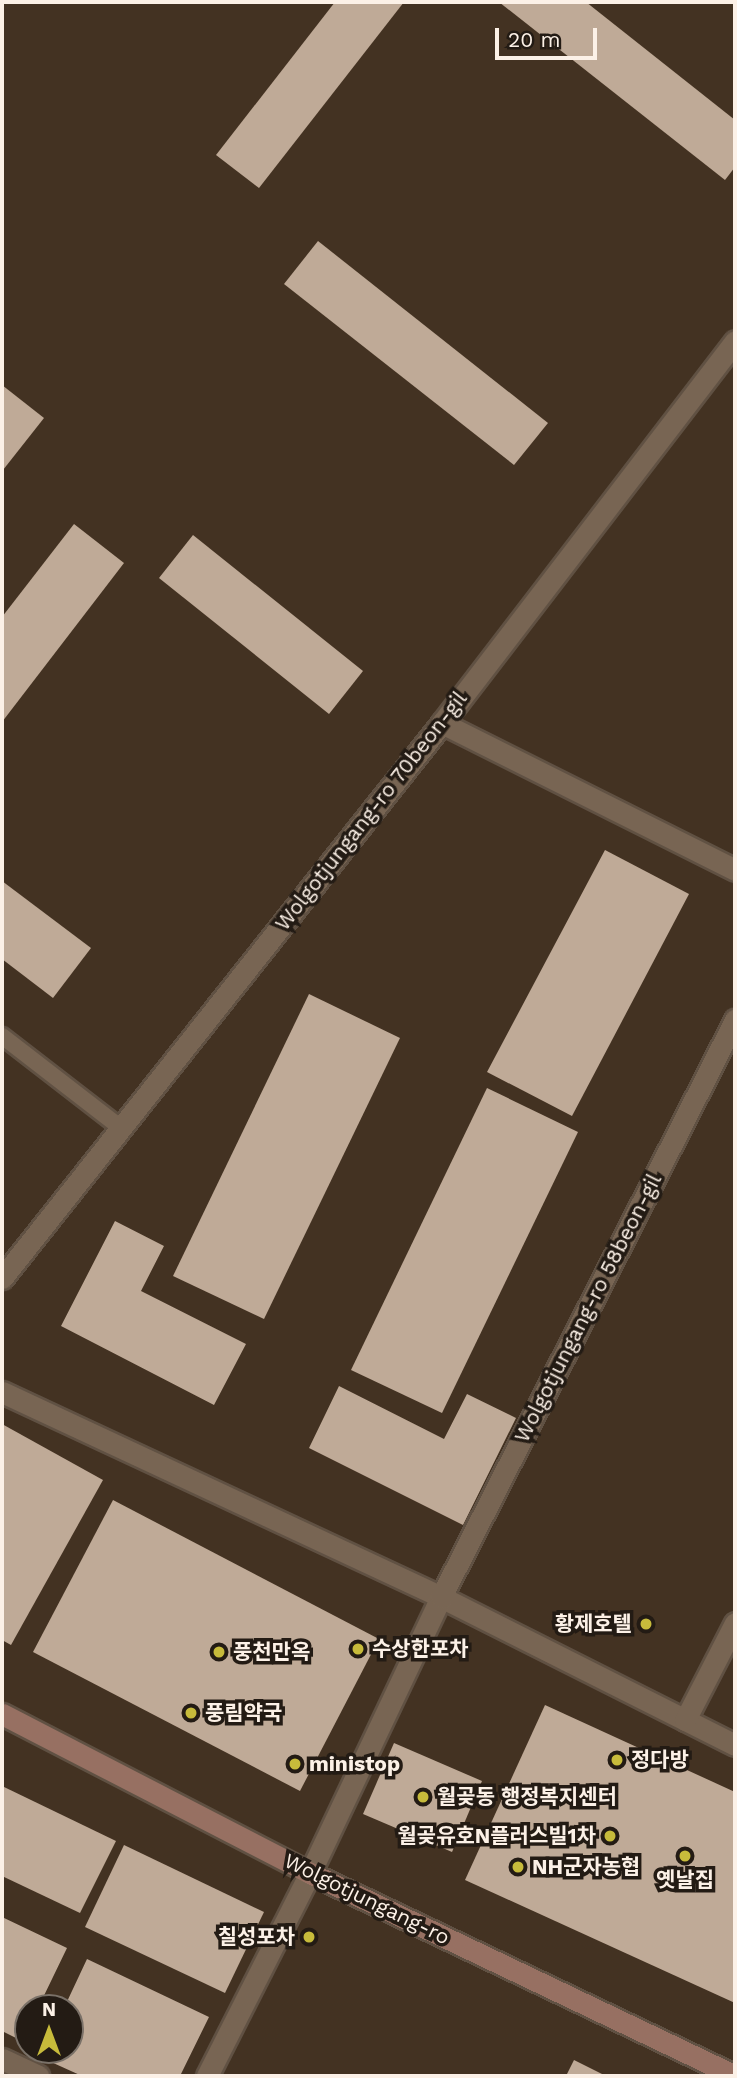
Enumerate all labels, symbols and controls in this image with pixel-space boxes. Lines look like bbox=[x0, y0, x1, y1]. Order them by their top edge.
scale bar bbox=[499, 14, 600, 58]
text: 20 m bbox=[508, 27, 560, 52]
street label: Wolgotjungang-ro 70beon-gil bbox=[269, 686, 473, 936]
street label: Wolgotjungang-ro 58beon-gil bbox=[509, 1169, 667, 1447]
place label: 황제호텔 bbox=[555, 1611, 632, 1637]
marker: 황제호텔 bbox=[638, 1616, 654, 1632]
place label: 수상한포차 bbox=[372, 1636, 469, 1662]
place label: 풍천만옥 bbox=[233, 1639, 310, 1665]
marker: 수상한포차 bbox=[350, 1641, 366, 1657]
marker: 풍천만옥 bbox=[211, 1644, 227, 1660]
place label: 풍림약국 bbox=[205, 1700, 282, 1726]
marker: 풍림약국 bbox=[183, 1705, 199, 1721]
place label: 정다방 bbox=[631, 1747, 689, 1773]
place label: ministop bbox=[309, 1751, 400, 1777]
marker: 정다방 bbox=[609, 1752, 625, 1768]
marker: ministop bbox=[287, 1756, 303, 1772]
place label: 월곶동 행정복지센터 bbox=[437, 1784, 617, 1810]
marker: 월곶동 행정복지센터 bbox=[415, 1789, 431, 1805]
place label: 월곶유호N플러스빌1차 bbox=[398, 1823, 596, 1849]
marker: 월곶유호N플러스빌1차 bbox=[602, 1828, 618, 1844]
street label: Wolgotjungang-ro bbox=[280, 1848, 454, 1950]
marker: 옛날집 bbox=[677, 1848, 693, 1864]
place label: NH군자농협 bbox=[532, 1854, 640, 1880]
marker: NH군자농협 bbox=[510, 1859, 526, 1875]
place label: 옛날집 bbox=[656, 1867, 714, 1893]
place label: 칠성포차 bbox=[218, 1924, 295, 1950]
marker: 칠성포차 bbox=[301, 1929, 317, 1945]
north arrow bbox=[14, 1994, 84, 2064]
text: N bbox=[42, 1998, 56, 2021]

